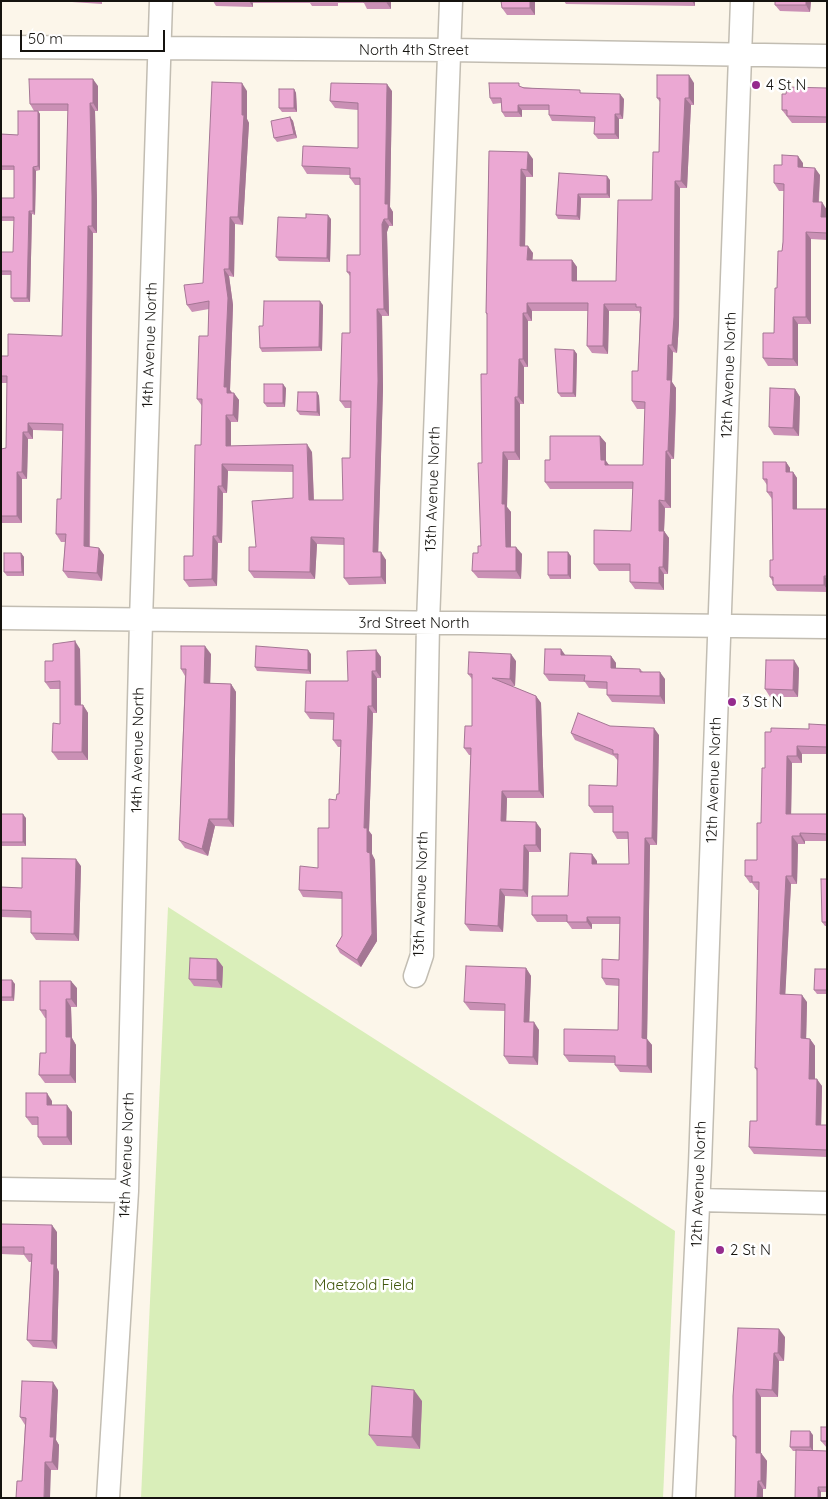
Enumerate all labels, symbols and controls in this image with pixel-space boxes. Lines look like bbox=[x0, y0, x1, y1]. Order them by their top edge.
scale bar bbox=[22, 20, 168, 52]
text: 50 m bbox=[28, 29, 63, 48]
street label: North 4th Street bbox=[359, 41, 469, 59]
place label: 4 St N bbox=[766, 76, 807, 94]
marker: 4 St N bbox=[750, 79, 762, 91]
street label: 14th Avenue North bbox=[139, 282, 161, 408]
street label: 12th Avenue North bbox=[718, 312, 740, 438]
street label: 13th Avenue North bbox=[422, 426, 444, 552]
street label: 3rd Street North bbox=[359, 614, 469, 632]
street label: 14th Avenue North bbox=[128, 687, 148, 813]
place label: 3 St N bbox=[742, 693, 782, 711]
marker: 3 St N bbox=[726, 696, 738, 708]
street label: 12th Avenue North bbox=[703, 717, 725, 843]
street label: 13th Avenue North bbox=[410, 831, 432, 957]
street label: 14th Avenue North bbox=[116, 1092, 138, 1218]
street label: 12th Avenue North bbox=[688, 1121, 710, 1247]
place label: 2 St N bbox=[730, 1241, 771, 1259]
marker: 2 St N bbox=[714, 1244, 726, 1256]
park label: Maetzold Field bbox=[314, 1276, 414, 1294]

